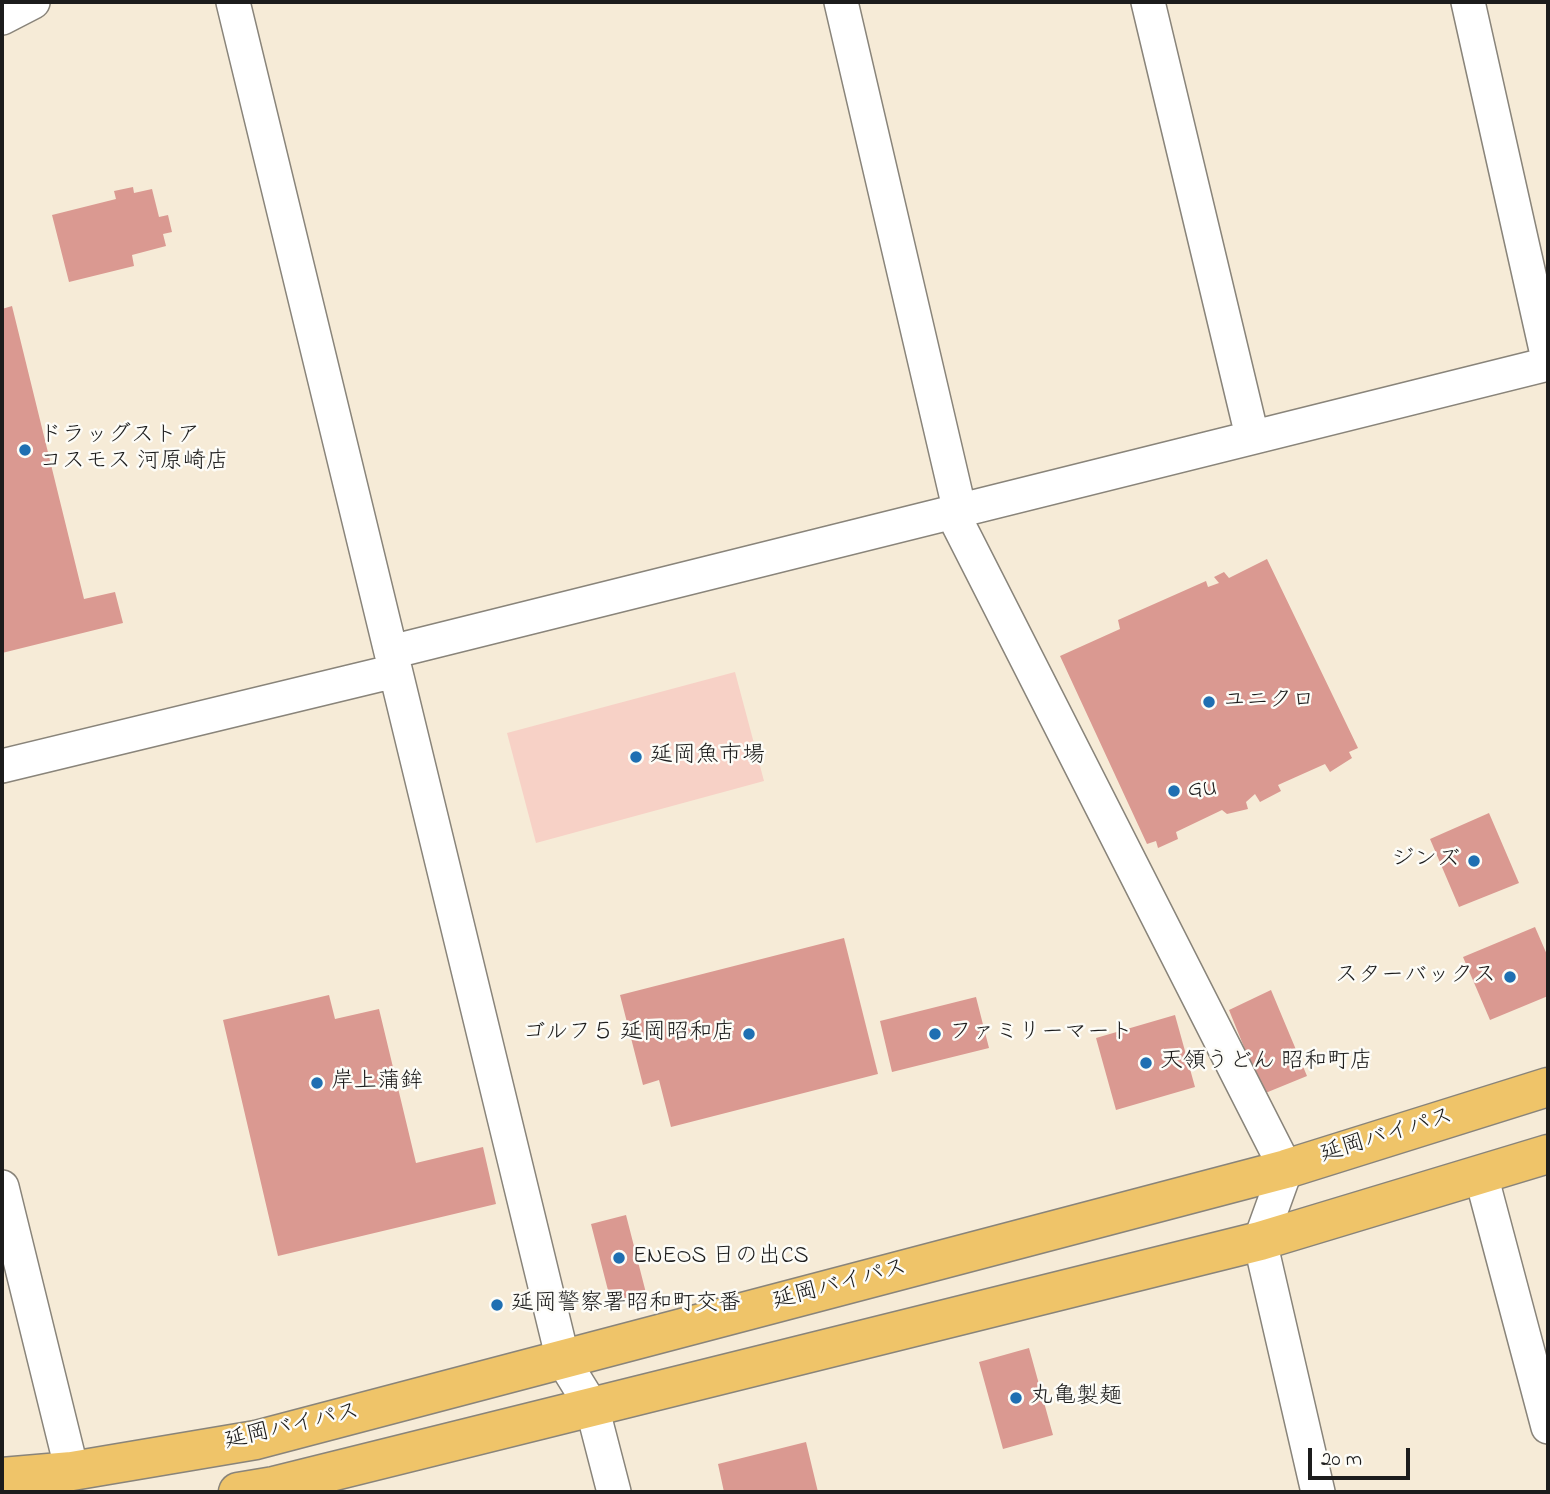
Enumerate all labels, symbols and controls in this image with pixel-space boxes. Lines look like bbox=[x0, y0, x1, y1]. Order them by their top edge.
place label: ドラッグストア コスモス 河原崎店 bbox=[39, 423, 229, 477]
marker: ドラッグストア コスモス 河原崎店 bbox=[17, 442, 33, 458]
place label: ユニクロ bbox=[1223, 688, 1315, 716]
marker: ユニクロ bbox=[1201, 694, 1217, 710]
place label: 延岡魚市場 bbox=[650, 743, 765, 771]
marker: 延岡魚市場 bbox=[628, 749, 644, 765]
place label: GU bbox=[1188, 777, 1217, 805]
marker: GU bbox=[1166, 783, 1182, 799]
place label: ジンズ bbox=[1391, 847, 1460, 875]
marker: ジンズ bbox=[1466, 853, 1482, 869]
place label: スターバックス bbox=[1335, 963, 1496, 991]
marker: スターバックス bbox=[1502, 969, 1518, 985]
place label: ゴルフ５ 延岡昭和店 bbox=[522, 1020, 735, 1048]
place label: ファミリーマート bbox=[949, 1020, 1133, 1048]
marker: ゴルフ５ 延岡昭和店 bbox=[741, 1026, 757, 1042]
marker: ファミリーマート bbox=[927, 1026, 943, 1042]
place label: 天領うどん 昭和町店 bbox=[1160, 1049, 1373, 1077]
marker: 天領うどん 昭和町店 bbox=[1138, 1055, 1154, 1071]
place label: 岸上蒲鉾 bbox=[331, 1069, 423, 1097]
marker: 岸上蒲鉾 bbox=[309, 1075, 325, 1091]
street label: 延岡バイパス bbox=[1317, 1104, 1457, 1170]
place label: ENEOS 日の出CS bbox=[633, 1244, 808, 1272]
marker: ENEOS 日の出CS bbox=[611, 1250, 627, 1266]
street label: 延岡バイパス bbox=[770, 1255, 910, 1317]
place label: 延岡警察署昭和町交番 bbox=[511, 1291, 741, 1319]
marker: 延岡警察署昭和町交番 bbox=[489, 1297, 505, 1313]
place label: 丸亀製麺 bbox=[1030, 1384, 1122, 1412]
marker: 丸亀製麺 bbox=[1008, 1390, 1024, 1406]
street label: 延岡バイパス bbox=[222, 1399, 362, 1457]
scale bar bbox=[1312, 1434, 1414, 1478]
text: 20 m bbox=[1321, 1445, 1362, 1475]

